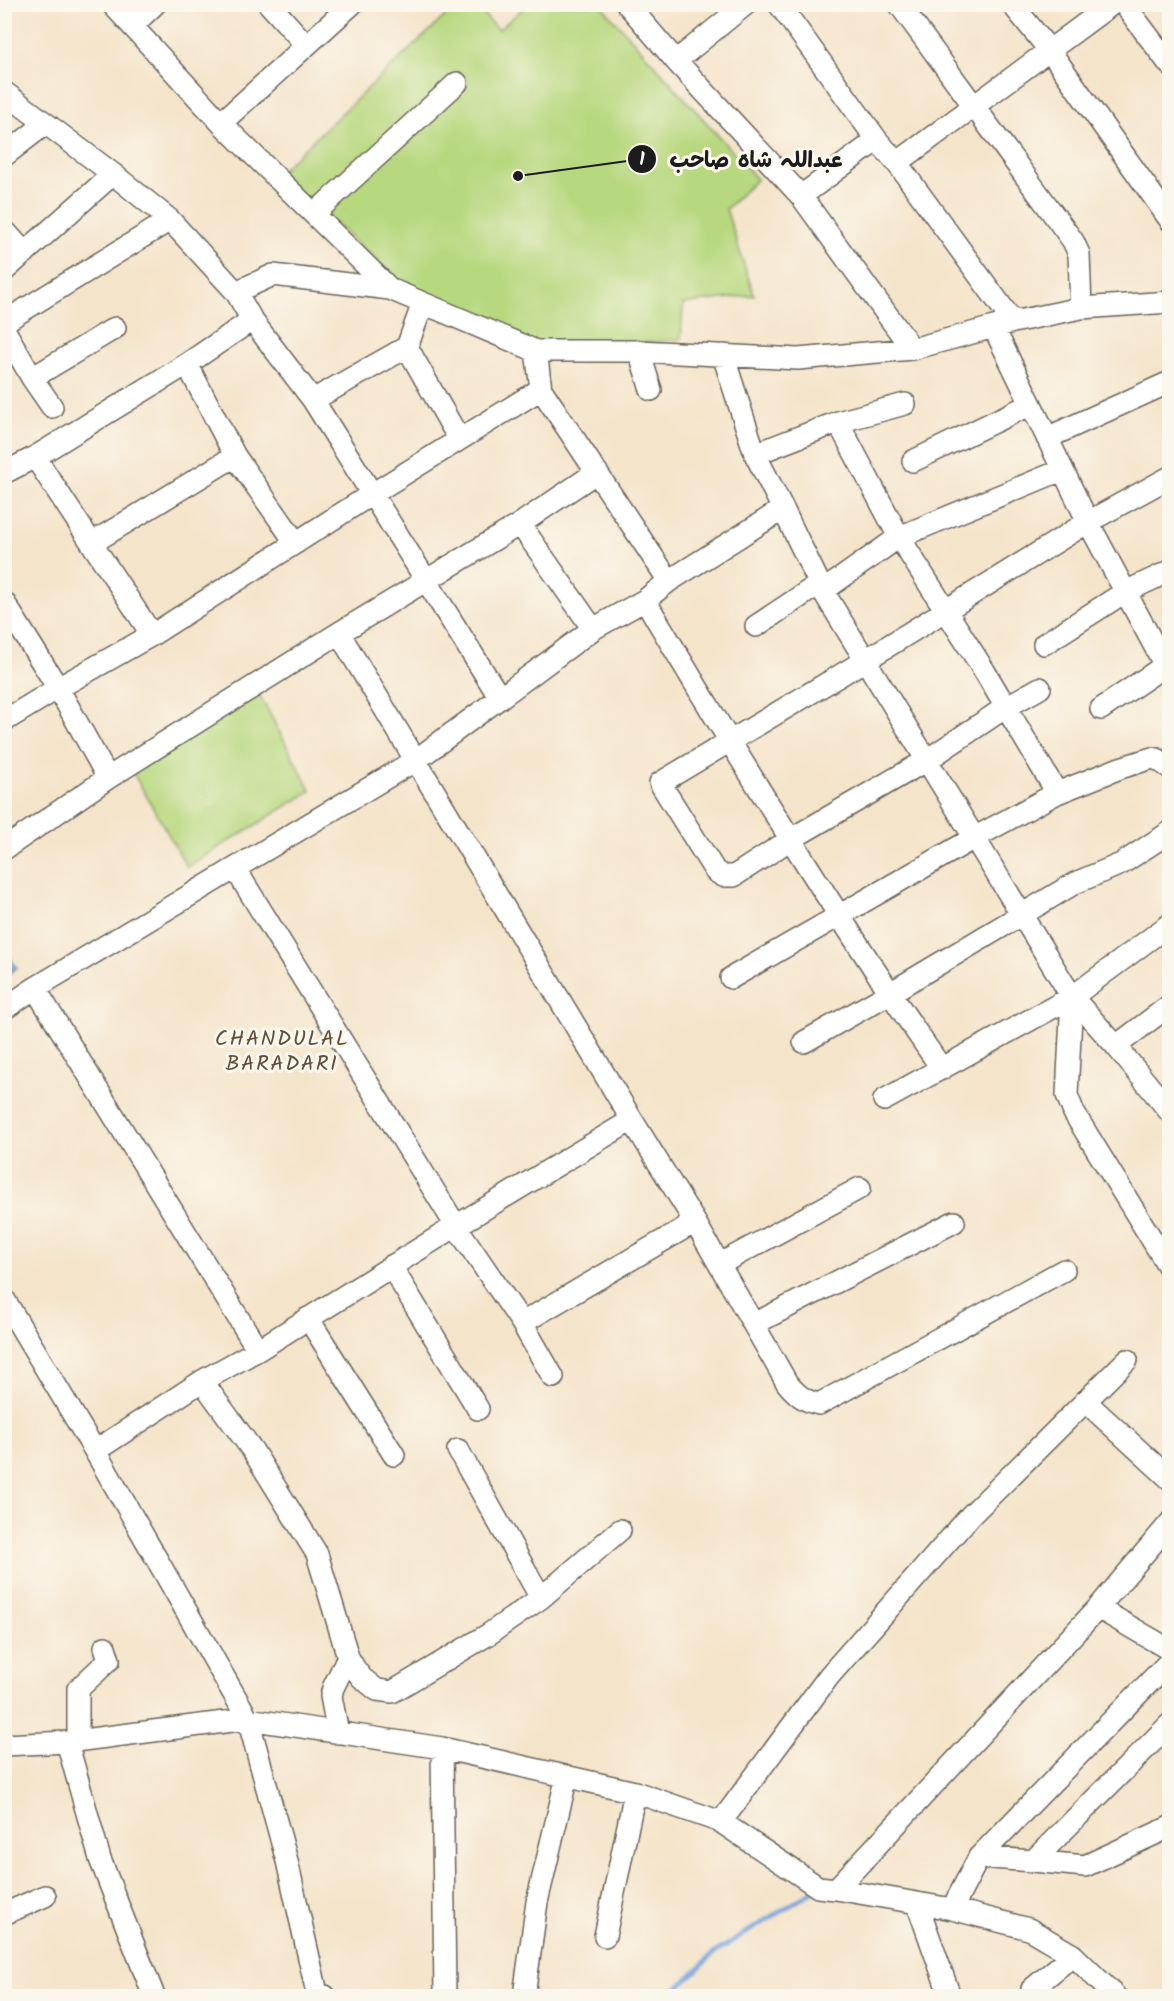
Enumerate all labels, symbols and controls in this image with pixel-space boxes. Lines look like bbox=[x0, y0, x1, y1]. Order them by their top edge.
callout: عبداللہ شاہ صاحب bbox=[627, 139, 854, 179]
text: عبداللہ شاہ صاحب bbox=[669, 144, 843, 179]
text: 1 bbox=[639, 146, 645, 175]
district label: CHANDULAL BARADARI bbox=[215, 1022, 349, 1082]

